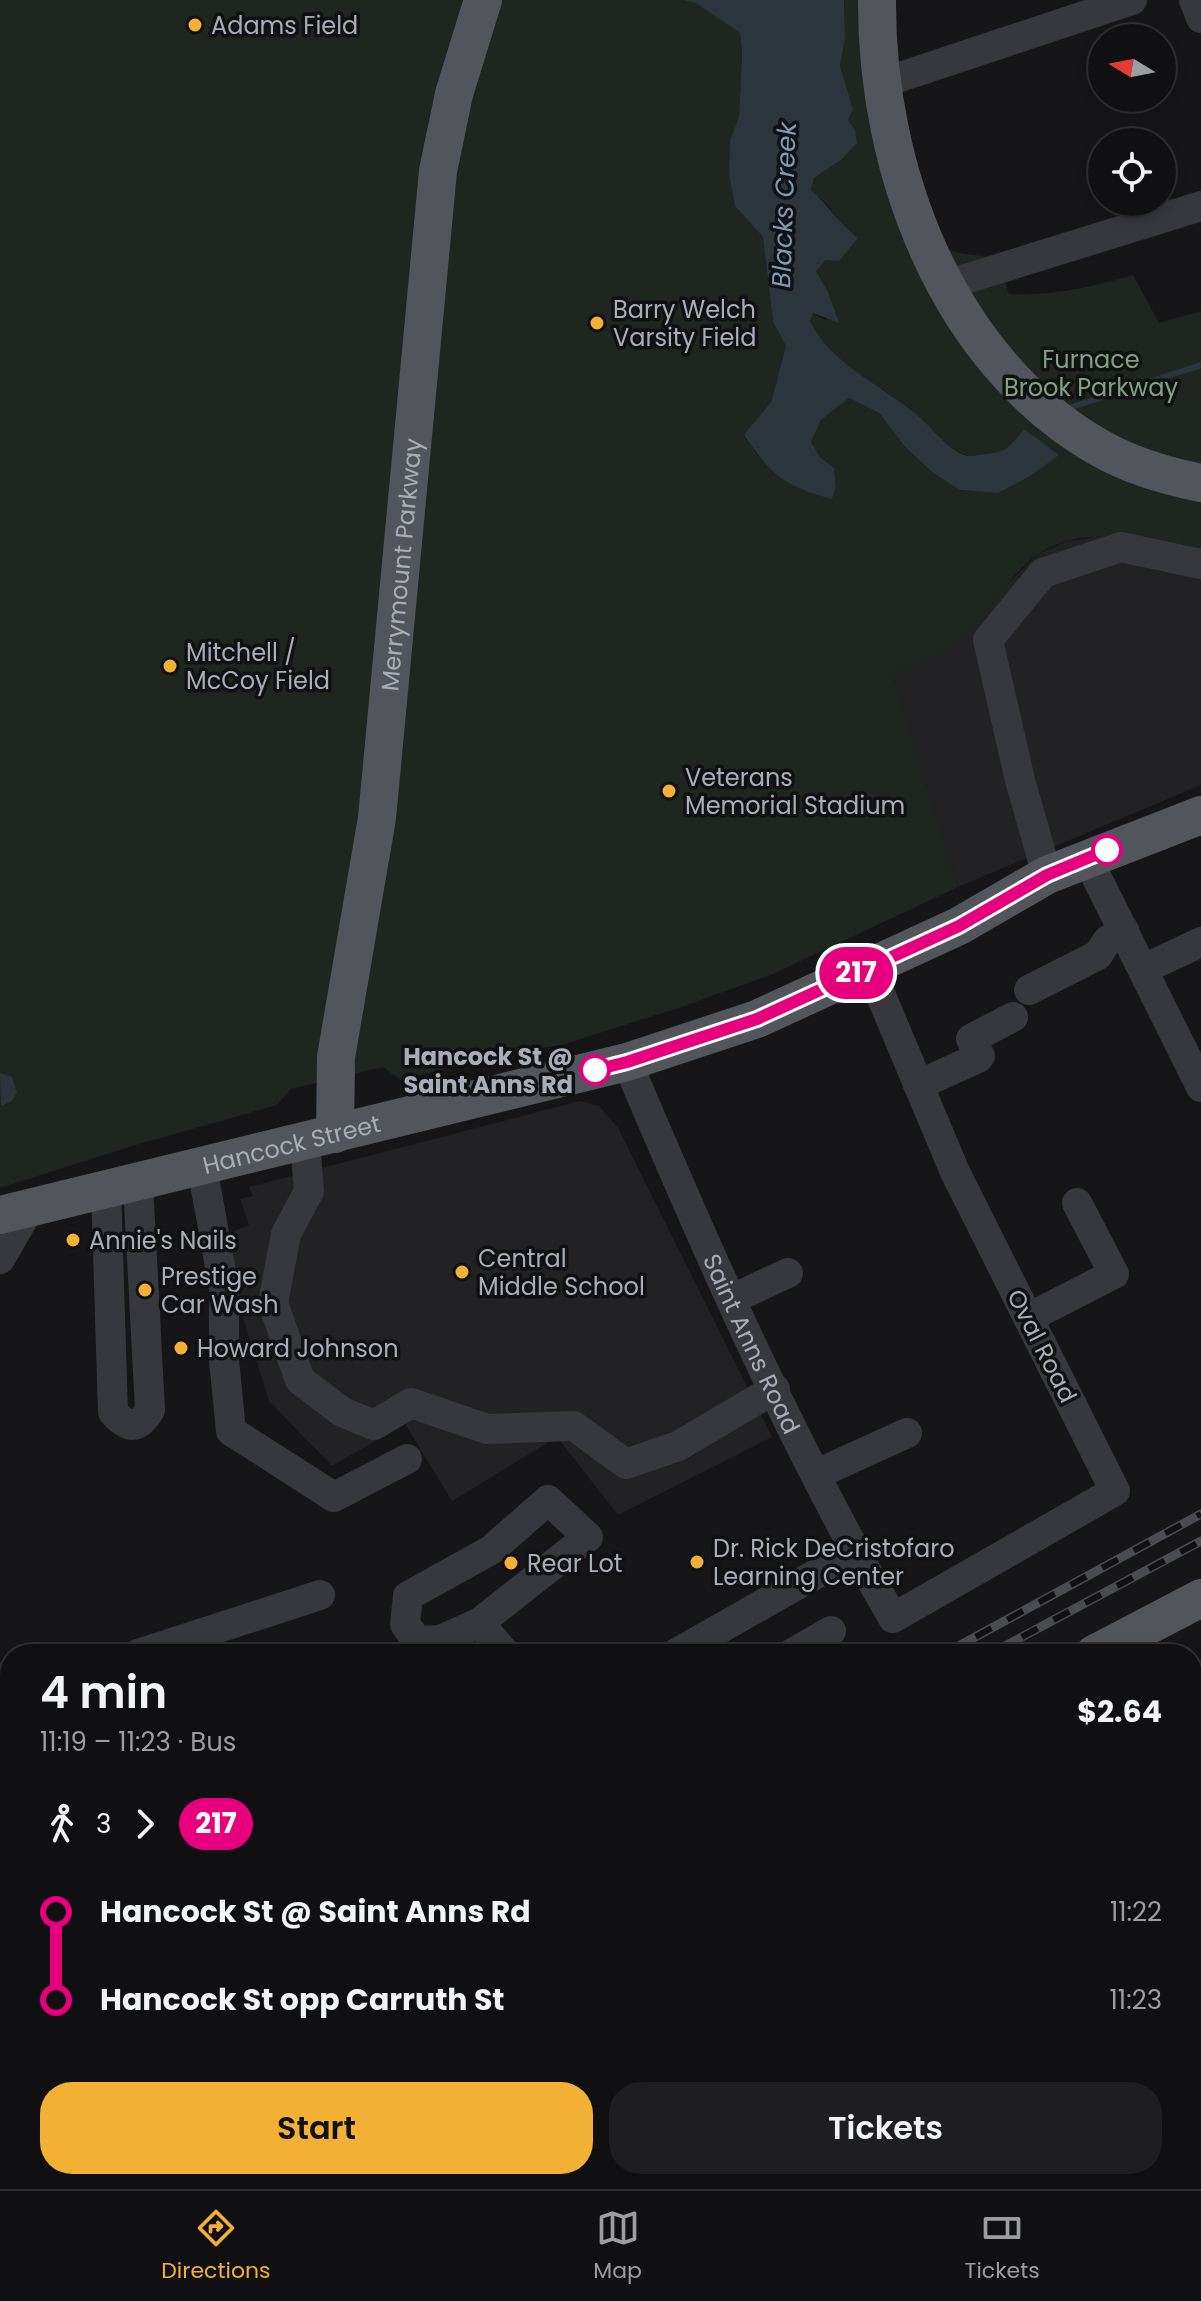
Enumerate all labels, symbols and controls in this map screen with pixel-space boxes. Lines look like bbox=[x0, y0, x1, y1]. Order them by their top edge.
place label: Adams Field bbox=[211, 9, 358, 42]
marker: Adams Field bbox=[186, 16, 204, 34]
north arrow bbox=[1088, 24, 1176, 112]
map controls bbox=[1088, 24, 1176, 216]
water label: Blacks Creek bbox=[763, 120, 805, 288]
button: locate bbox=[1088, 128, 1176, 216]
place label: Barry Welch Varsity Field bbox=[613, 293, 757, 354]
marker: Barry Welch Varsity Field bbox=[588, 314, 606, 332]
park label: Furnace Brook Parkway bbox=[1004, 343, 1178, 404]
street label: Merrymount Parkway bbox=[373, 436, 429, 693]
place label: Mitchell / McCoy Field bbox=[186, 636, 330, 697]
marker: Mitchell / McCoy Field bbox=[161, 657, 179, 675]
place label: Veterans Memorial Stadium bbox=[685, 761, 905, 822]
marker: Veterans Memorial Stadium bbox=[660, 782, 678, 800]
unlabelled marker bbox=[1092, 835, 1122, 865]
line badge: 217 bbox=[810, 947, 902, 999]
text: 217 bbox=[835, 953, 877, 992]
place label: Hancock St @ Saint Anns Rd bbox=[403, 1040, 573, 1101]
marker: Hancock St @ Saint Anns Rd bbox=[580, 1055, 610, 1085]
street label: Hancock Street bbox=[199, 1106, 384, 1181]
place label: Annie's Nails bbox=[89, 1224, 237, 1257]
marker: Annie's Nails bbox=[64, 1231, 82, 1249]
place label: Central Middle School bbox=[478, 1242, 645, 1303]
street label: Saint Anns Road bbox=[696, 1248, 808, 1439]
place label: Prestige Car Wash bbox=[161, 1260, 279, 1321]
marker: Central Middle School bbox=[453, 1263, 471, 1281]
marker: Prestige Car Wash bbox=[136, 1281, 154, 1299]
street label: Oval Road bbox=[999, 1284, 1085, 1408]
place label: Howard Johnson bbox=[197, 1332, 399, 1365]
marker: Howard Johnson bbox=[172, 1339, 190, 1357]
place label: Dr. Rick DeCristofaro Learning Center bbox=[713, 1532, 955, 1593]
place label: Rear Lot bbox=[527, 1547, 623, 1580]
marker: Dr. Rick DeCristofaro Learning Center bbox=[688, 1553, 706, 1571]
marker: Rear Lot bbox=[502, 1554, 520, 1572]
text: 4 min bbox=[40, 1662, 167, 1723]
text: $2.64 bbox=[1077, 1690, 1162, 1733]
text: 11:19 – 11:23 · Bus bbox=[40, 1724, 236, 1760]
icon: walk bbox=[40, 1802, 84, 1846]
icon: forward bbox=[123, 1802, 167, 1846]
text: 217 bbox=[195, 1804, 237, 1843]
text: 3 bbox=[96, 1806, 111, 1842]
text: Hancock St @ Saint Anns Rd bbox=[100, 1890, 531, 1933]
text: 11:22 bbox=[1110, 1894, 1162, 1930]
text: Hancock St opp Carruth St bbox=[100, 1978, 505, 2021]
text: 11:23 bbox=[1110, 1982, 1162, 2018]
button: Start bbox=[40, 2082, 593, 2174]
button: Tickets bbox=[609, 2082, 1162, 2174]
tab: Directions bbox=[161, 2206, 271, 2287]
tab: Map bbox=[593, 2206, 642, 2287]
tab: Tickets bbox=[965, 2206, 1040, 2287]

